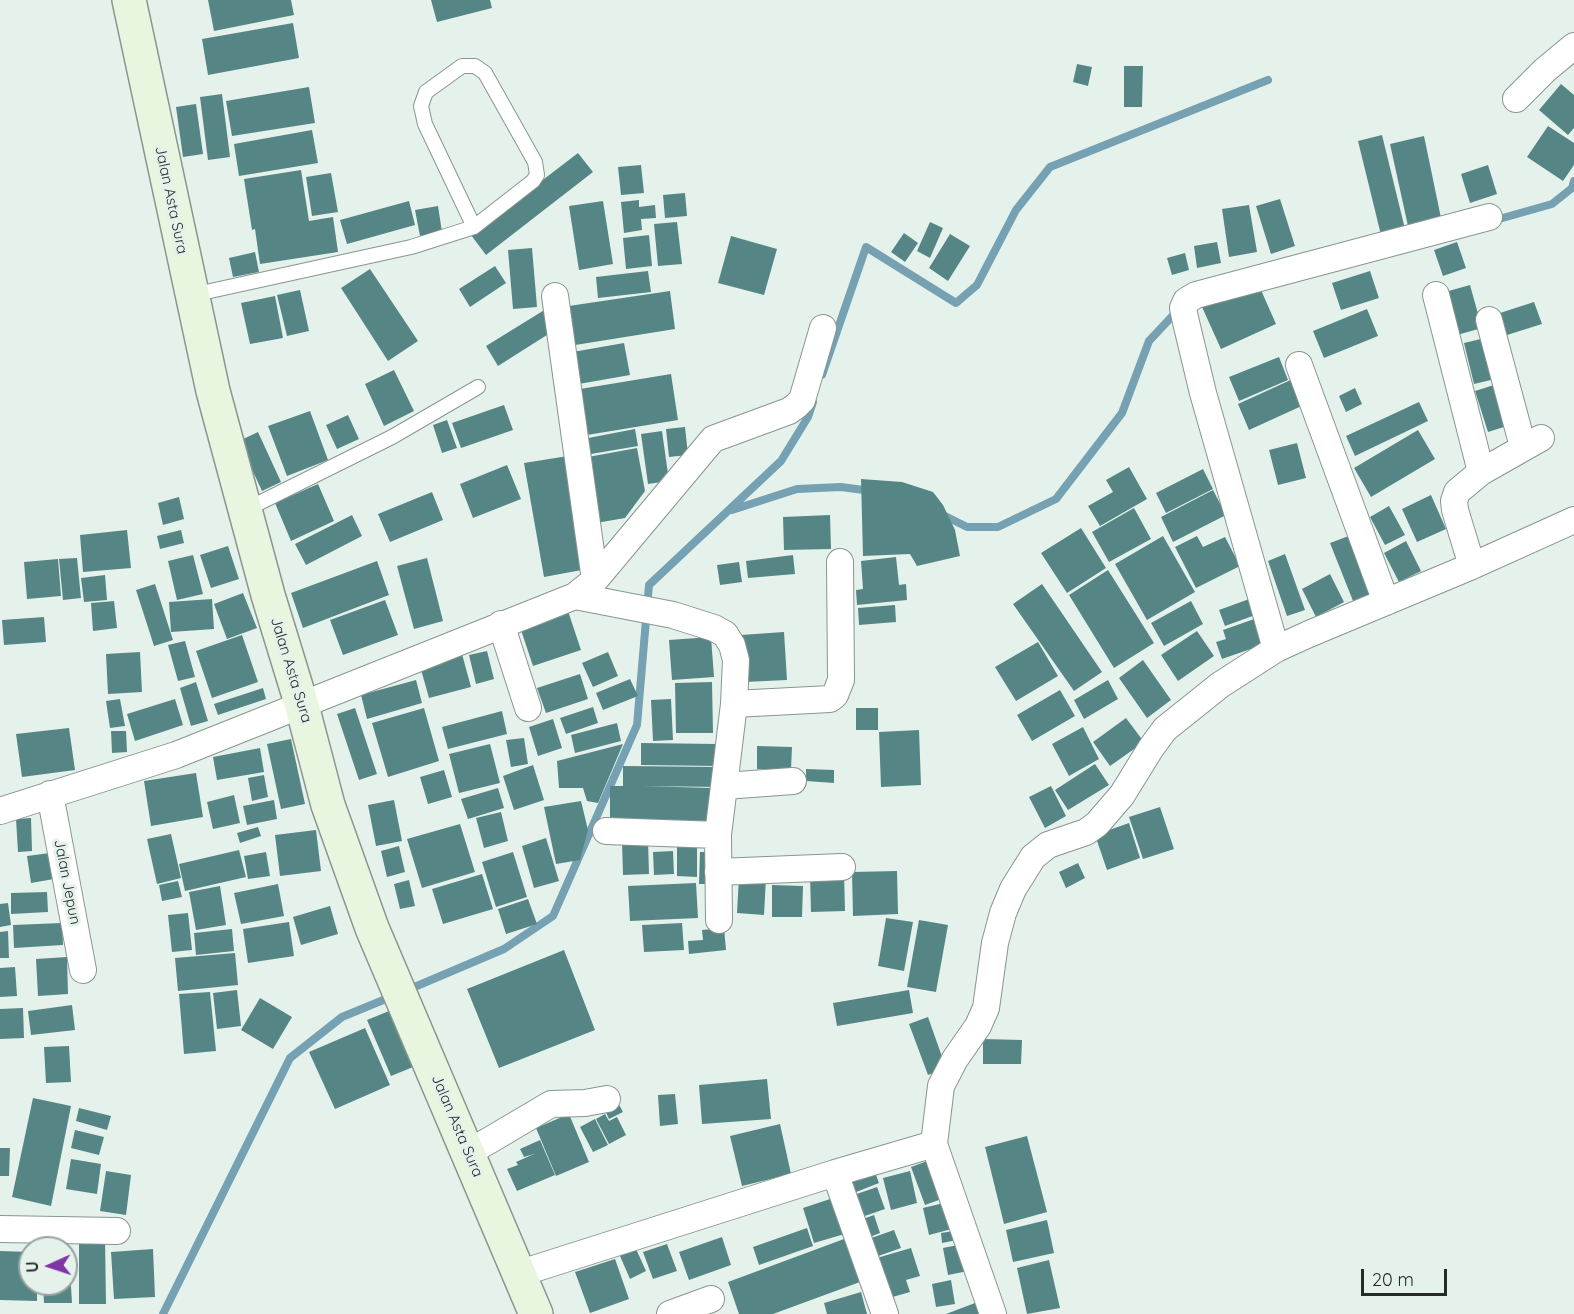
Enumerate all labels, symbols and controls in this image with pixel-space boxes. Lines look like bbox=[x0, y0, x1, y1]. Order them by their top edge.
street label: Jalan Asta Sura bbox=[151, 145, 191, 255]
street label: Jalan Asta Sura bbox=[266, 615, 316, 725]
street label: Jalan Jepun bbox=[50, 838, 84, 926]
street label: Jalan Asta Sura bbox=[427, 1072, 487, 1180]
north arrow bbox=[18, 1236, 78, 1296]
scale bar bbox=[1364, 1257, 1450, 1295]
text: U bbox=[22, 1261, 42, 1273]
text: 20 m bbox=[1372, 1268, 1414, 1291]

